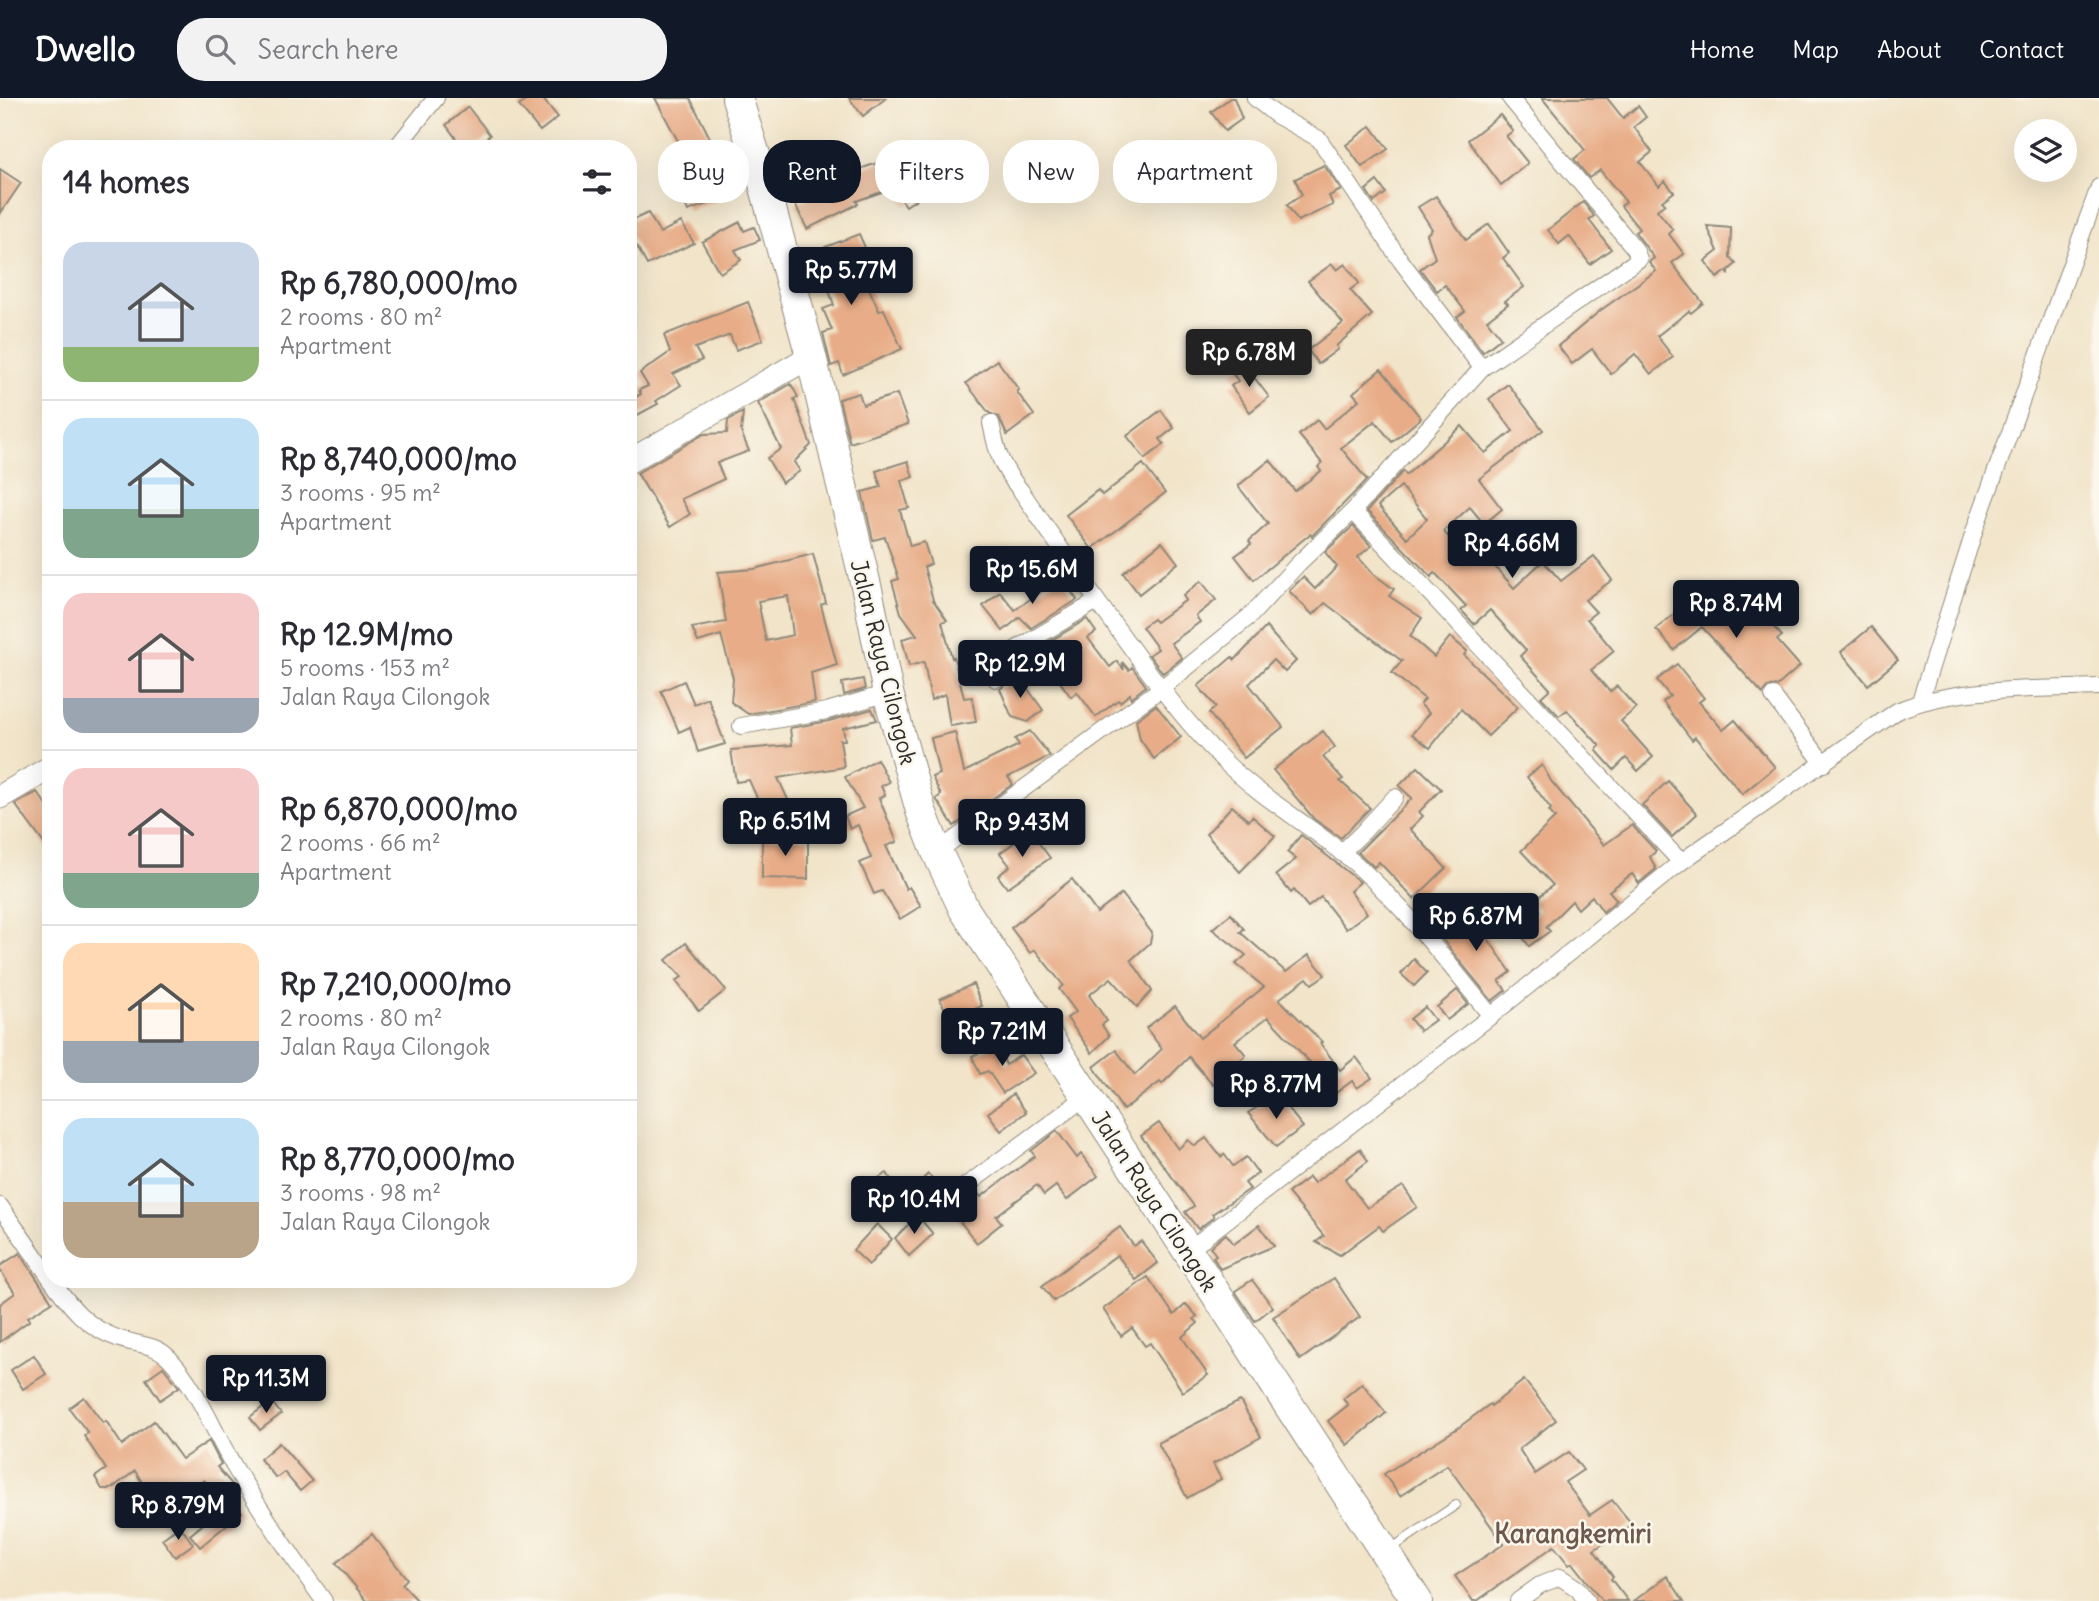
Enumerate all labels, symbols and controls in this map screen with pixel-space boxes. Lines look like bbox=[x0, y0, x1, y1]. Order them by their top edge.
search box bbox=[177, 18, 667, 81]
text: Dwello bbox=[35, 28, 135, 70]
icon: search bbox=[201, 30, 239, 68]
text: Search here bbox=[257, 33, 398, 66]
text: Home bbox=[1690, 34, 1754, 64]
text: Map bbox=[1792, 34, 1839, 64]
text: About bbox=[1877, 34, 1941, 64]
text: Contact bbox=[1979, 34, 2064, 64]
map controls bbox=[2014, 119, 2077, 182]
button: layers bbox=[2014, 119, 2077, 182]
chip: Buy bbox=[658, 140, 749, 203]
chip: Rent bbox=[763, 140, 861, 203]
chip: Filters bbox=[875, 140, 989, 203]
chip: New bbox=[1003, 140, 1099, 203]
chip: Apartment bbox=[1113, 140, 1277, 203]
text: 14 homes bbox=[63, 163, 190, 201]
icon: filters bbox=[578, 163, 616, 201]
pin: Rp 5.77M bbox=[779, 248, 923, 307]
text: Rp 5.77M bbox=[805, 255, 897, 284]
text: Rp 6,780,000/mo bbox=[280, 264, 518, 302]
icon: home bbox=[119, 270, 203, 354]
text: 2 rooms · 80 m² bbox=[280, 302, 442, 331]
pin: Rp 6.78M bbox=[1177, 330, 1321, 389]
text: Apartment bbox=[280, 331, 392, 360]
text: Rp 6.78M bbox=[1202, 337, 1296, 366]
text: Rp 8,740,000/mo bbox=[280, 440, 517, 478]
icon: home bbox=[119, 446, 203, 530]
text: 3 rooms · 95 m² bbox=[280, 478, 441, 507]
text: Apartment bbox=[280, 507, 392, 536]
pin: Rp 4.66M bbox=[1440, 520, 1584, 580]
text: Rp 4.66M bbox=[1464, 528, 1560, 557]
pin: Rp 15.6M bbox=[960, 546, 1104, 606]
text: Rp 15.6M bbox=[986, 554, 1078, 583]
street label: Jalan Raya Cilongok bbox=[845, 556, 923, 768]
pin: Rp 8.74M bbox=[1664, 580, 1808, 640]
text: Rp 8.74M bbox=[1689, 588, 1783, 617]
text: Rp 12.9M/mo bbox=[280, 615, 453, 653]
icon: home bbox=[119, 621, 203, 705]
pin: Rp 12.9M bbox=[948, 640, 1092, 700]
text: Rp 12.9M bbox=[974, 648, 1066, 677]
text: 5 rooms · 153 m² bbox=[280, 653, 450, 682]
text: Jalan Raya Cilongok bbox=[280, 682, 490, 711]
text: Rp 6,870,000/mo bbox=[280, 790, 518, 828]
icon: home bbox=[119, 796, 203, 880]
pin: Rp 6.51M bbox=[713, 798, 857, 858]
pin: Rp 9.43M bbox=[950, 800, 1094, 859]
text: Rp 6.51M bbox=[739, 806, 831, 835]
text: Rp 9.43M bbox=[974, 807, 1070, 836]
text: 2 rooms · 66 m² bbox=[280, 828, 441, 857]
text: Apartment bbox=[280, 857, 392, 886]
pin: Rp 6.87M bbox=[1404, 894, 1548, 953]
text: Rp 6.87M bbox=[1429, 901, 1523, 930]
text: Rp 7,210,000/mo bbox=[280, 965, 511, 1003]
icon: home bbox=[119, 971, 203, 1055]
text: 2 rooms · 80 m² bbox=[280, 1003, 442, 1032]
pin: Rp 7.21M bbox=[930, 1009, 1074, 1068]
text: Rp 7.21M bbox=[957, 1016, 1047, 1045]
text: Jalan Raya Cilongok bbox=[280, 1032, 490, 1061]
pin: Rp 8.77M bbox=[1204, 1062, 1348, 1121]
text: Rp 8.77M bbox=[1230, 1069, 1322, 1098]
street label: Jalan Raya Cilongok bbox=[1086, 1105, 1224, 1297]
text: Rp 8,770,000/mo bbox=[280, 1140, 515, 1178]
icon: home bbox=[119, 1146, 203, 1230]
pin: Rp 10.4M bbox=[842, 1176, 986, 1236]
text: 3 rooms · 98 m² bbox=[280, 1178, 441, 1207]
text: Rp 10.4M bbox=[867, 1184, 961, 1213]
text: Jalan Raya Cilongok bbox=[280, 1207, 490, 1236]
pin: Rp 11.3M bbox=[194, 1356, 338, 1415]
text: Rp 11.3M bbox=[222, 1363, 310, 1392]
pin: Rp 8.79M bbox=[106, 1482, 250, 1542]
text: Rp 8.79M bbox=[131, 1490, 225, 1519]
district label: Karangkemiri bbox=[1494, 1517, 1652, 1550]

